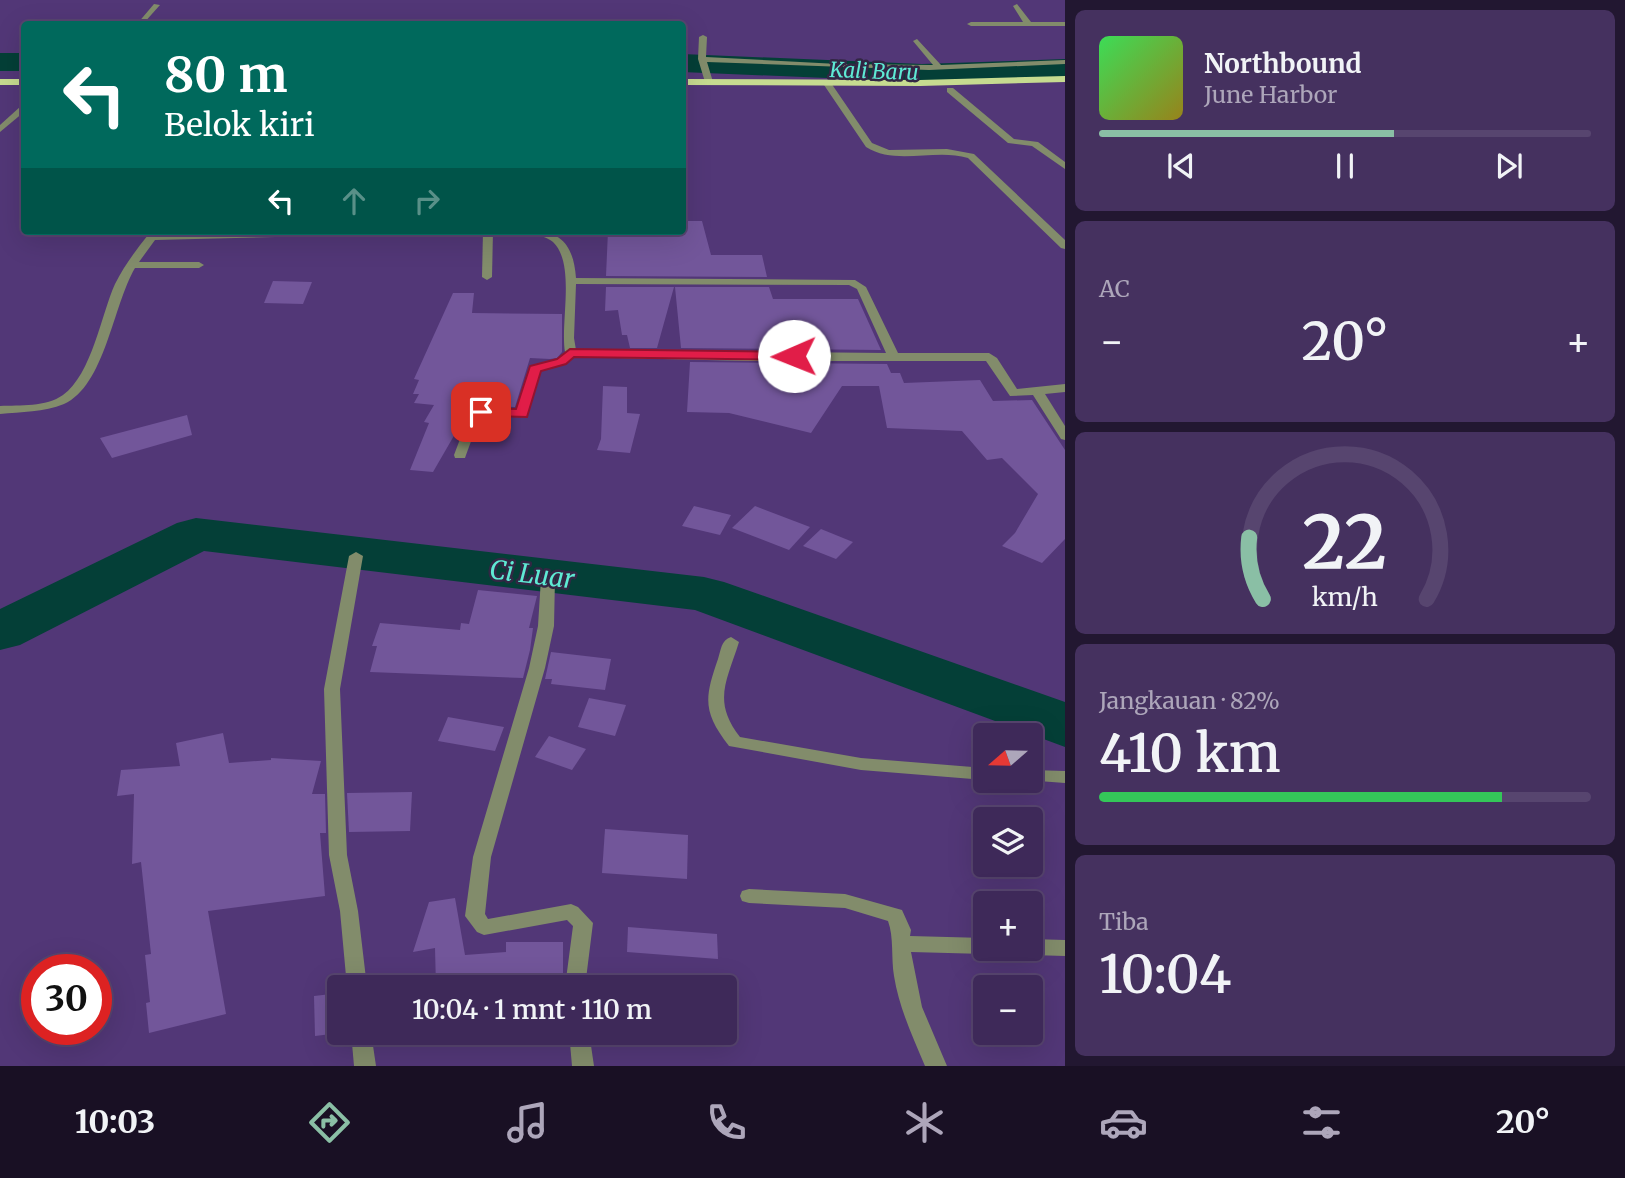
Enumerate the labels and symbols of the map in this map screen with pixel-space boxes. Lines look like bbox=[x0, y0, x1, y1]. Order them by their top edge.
water label: Kali Baru bbox=[828, 56, 919, 86]
position arrow bbox=[757, 319, 831, 393]
pin bbox=[451, 382, 511, 442]
water label: Ci Luar bbox=[488, 552, 577, 596]
north arrow bbox=[973, 723, 1043, 793]
speed limit sign: 30 bbox=[21, 954, 112, 1045]

